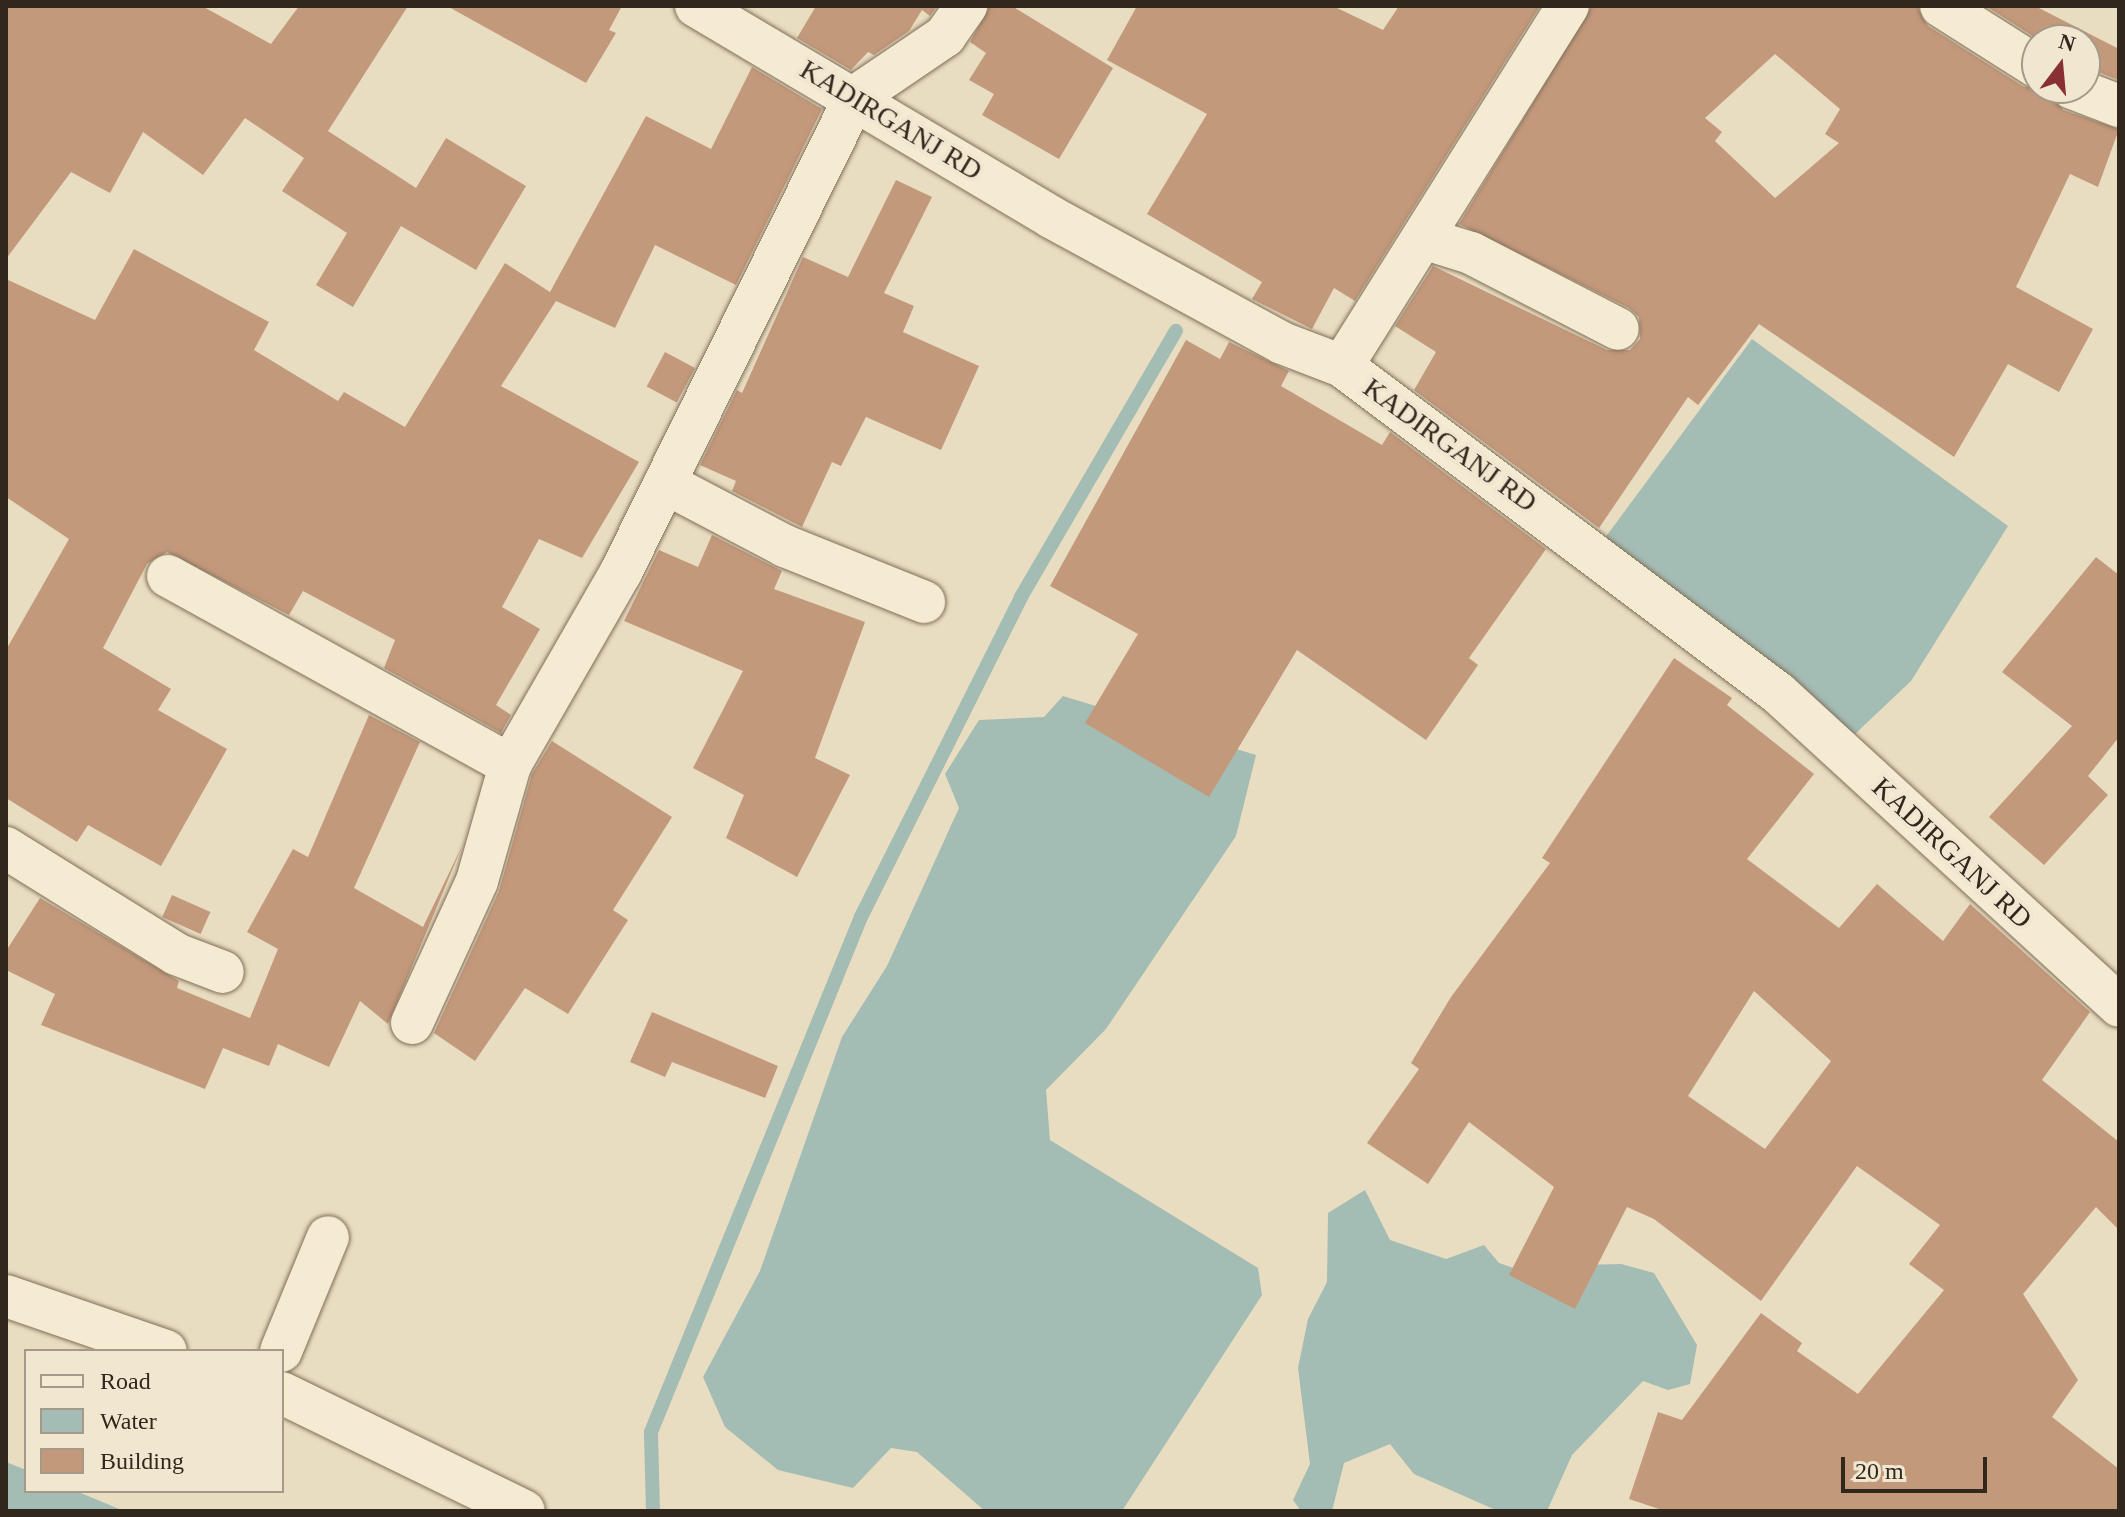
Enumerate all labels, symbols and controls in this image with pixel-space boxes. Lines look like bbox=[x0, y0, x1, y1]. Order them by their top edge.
north arrow bbox=[2021, 24, 2101, 104]
text: N bbox=[2056, 28, 2078, 57]
street label: KADIRGANJ RD bbox=[799, 55, 983, 185]
street label: KADIRGANJ RD bbox=[1361, 374, 1539, 516]
street label: KADIRGANJ RD bbox=[1869, 774, 2035, 932]
legend bbox=[24, 1349, 284, 1493]
text: Road bbox=[100, 1368, 151, 1394]
text: Water bbox=[100, 1408, 157, 1434]
scale bar bbox=[1845, 1441, 1991, 1491]
text: Building bbox=[100, 1448, 184, 1474]
text: 20 m bbox=[1855, 1458, 1904, 1484]

